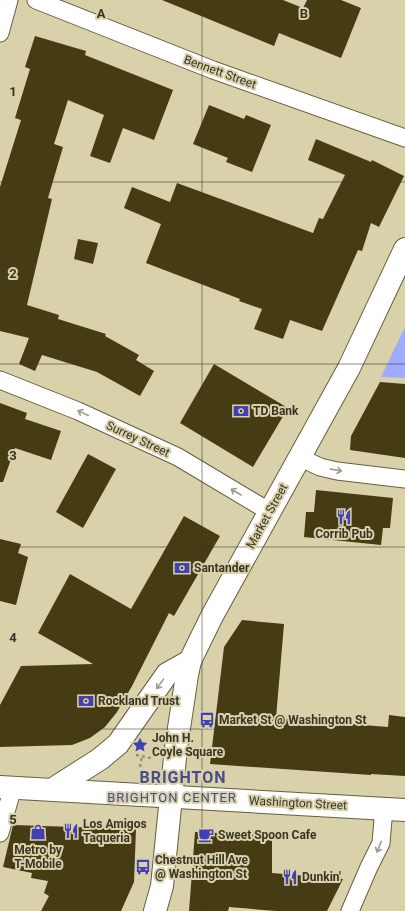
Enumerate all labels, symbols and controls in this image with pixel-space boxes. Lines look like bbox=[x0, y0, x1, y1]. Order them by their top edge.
text: A bbox=[97, 6, 106, 21]
text: B bbox=[300, 6, 308, 21]
street label: Bennett Street bbox=[182, 52, 258, 92]
text: 1 bbox=[9, 84, 17, 99]
text: 2 bbox=[9, 266, 17, 281]
bank icon: TD Bank bbox=[232, 402, 250, 420]
place label: TD Bank bbox=[253, 404, 299, 418]
one-way arrow bbox=[78, 409, 90, 416]
street label: Surrey Street bbox=[104, 418, 172, 460]
text: 3 bbox=[9, 448, 17, 463]
one-way arrow bbox=[329, 466, 342, 474]
street label: Market Street bbox=[243, 481, 291, 551]
one-way arrow bbox=[230, 487, 242, 495]
restaurant icon: Corrib Pub bbox=[335, 508, 353, 526]
place label: Corrib Pub bbox=[315, 527, 373, 541]
bank icon: Santander bbox=[173, 559, 191, 577]
place label: Santander bbox=[194, 561, 250, 575]
text: 4 bbox=[9, 630, 17, 645]
one-way arrow bbox=[155, 678, 164, 689]
bank icon: Rockland Trust bbox=[77, 692, 95, 710]
place label: Rockland Trust bbox=[98, 694, 179, 708]
bus stop icon: Market St @ Washington St bbox=[198, 711, 216, 729]
place label: Market St @ Washington St bbox=[219, 713, 367, 727]
place label: John H. Coyle Square bbox=[152, 731, 224, 759]
place icon: John H. Coyle Square bbox=[131, 736, 149, 754]
district label: BRIGHTON bbox=[139, 768, 227, 787]
district label: BRIGHTON CENTER bbox=[107, 790, 237, 805]
street label: Washington Street bbox=[249, 793, 347, 813]
text: 5 bbox=[9, 812, 17, 827]
place label: Los Amigos Taqueria bbox=[83, 817, 147, 845]
restaurant icon: Los Amigos Taqueria bbox=[62, 822, 80, 840]
shop icon: Metro by T-Mobile bbox=[29, 823, 47, 841]
cafe icon: Sweet Spoon Cafe bbox=[197, 826, 215, 844]
place label: Sweet Spoon Cafe bbox=[218, 828, 317, 842]
one-way arrow bbox=[374, 840, 382, 852]
place label: Metro by T-Mobile bbox=[14, 843, 63, 871]
place label: Chestnut Hill Ave @ Washington St bbox=[155, 853, 249, 881]
bus stop icon: Chestnut Hill Ave @ Washington St bbox=[134, 858, 152, 876]
restaurant icon: Dunkin' bbox=[281, 868, 299, 886]
place label: Dunkin' bbox=[302, 870, 341, 884]

